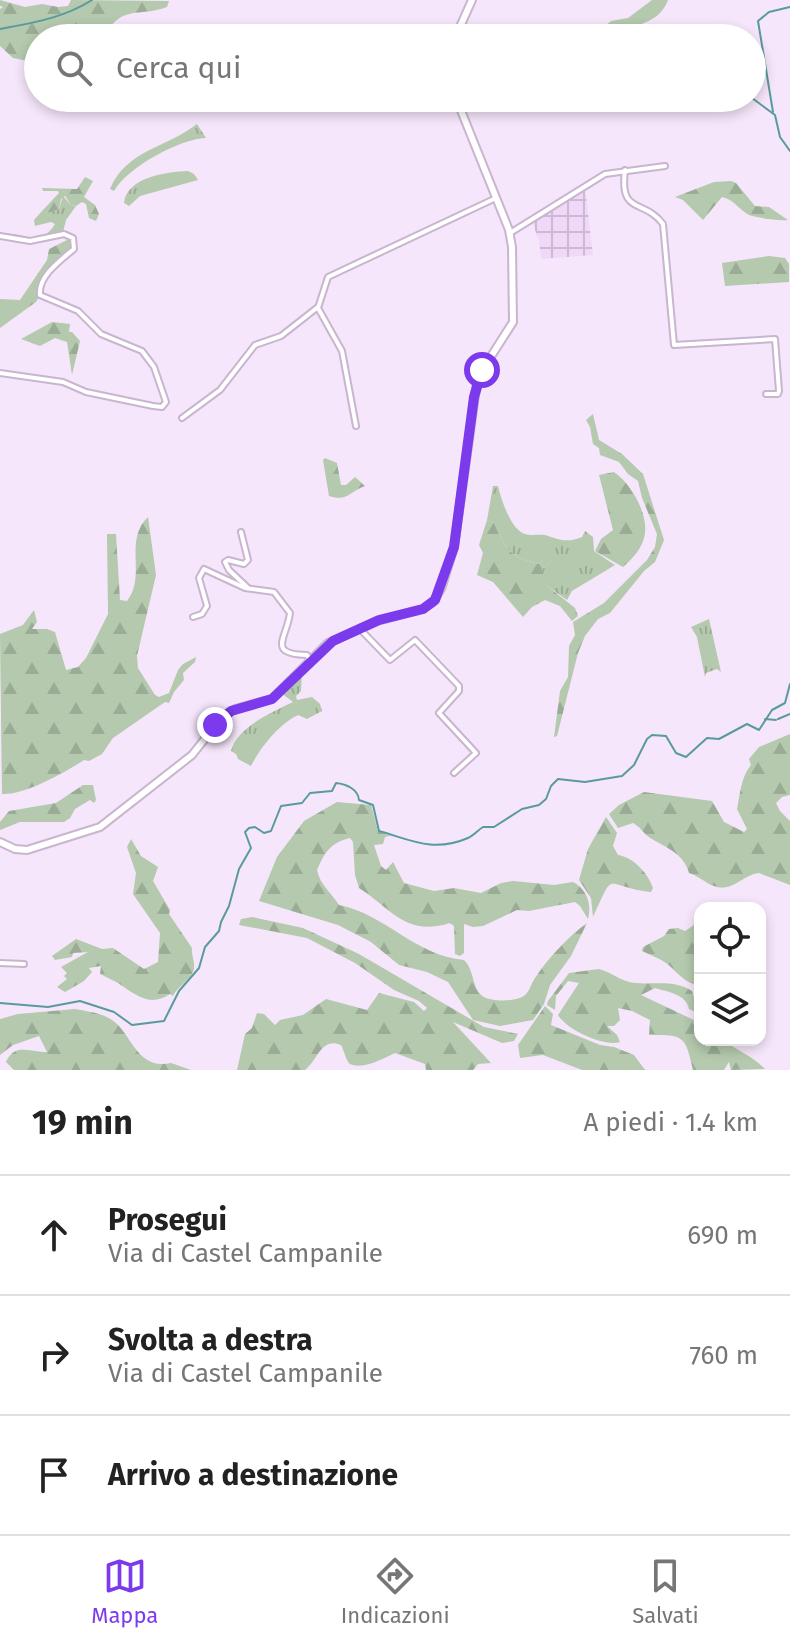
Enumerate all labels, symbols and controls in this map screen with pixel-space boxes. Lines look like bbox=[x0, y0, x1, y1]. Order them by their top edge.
search box bbox=[24, 24, 766, 112]
icon: search bbox=[52, 46, 96, 90]
text: Cerca qui bbox=[116, 50, 241, 86]
route start bbox=[464, 352, 500, 388]
route end bbox=[197, 707, 233, 743]
map controls bbox=[694, 902, 766, 1046]
button: locate bbox=[694, 902, 766, 974]
button: layers bbox=[694, 974, 766, 1046]
text: 19 min bbox=[32, 1102, 133, 1143]
text: A piedi · 1.4 km bbox=[583, 1107, 758, 1138]
text: Prosegui bbox=[108, 1202, 227, 1238]
icon: ahead bbox=[32, 1213, 76, 1257]
text: 690 m bbox=[687, 1220, 758, 1251]
text: Via di Castel Campanile bbox=[108, 1238, 383, 1269]
text: Svolta a destra bbox=[108, 1322, 313, 1358]
icon: right bbox=[32, 1333, 76, 1377]
text: 760 m bbox=[690, 1340, 758, 1371]
text: Via di Castel Campanile bbox=[108, 1358, 383, 1389]
icon: arrive bbox=[32, 1453, 76, 1497]
text: Arrivo a destinazione bbox=[108, 1457, 398, 1493]
tab: Mappa bbox=[91, 1554, 158, 1629]
tab: Indicazioni bbox=[341, 1554, 450, 1629]
tab: Salvati bbox=[632, 1554, 699, 1629]

